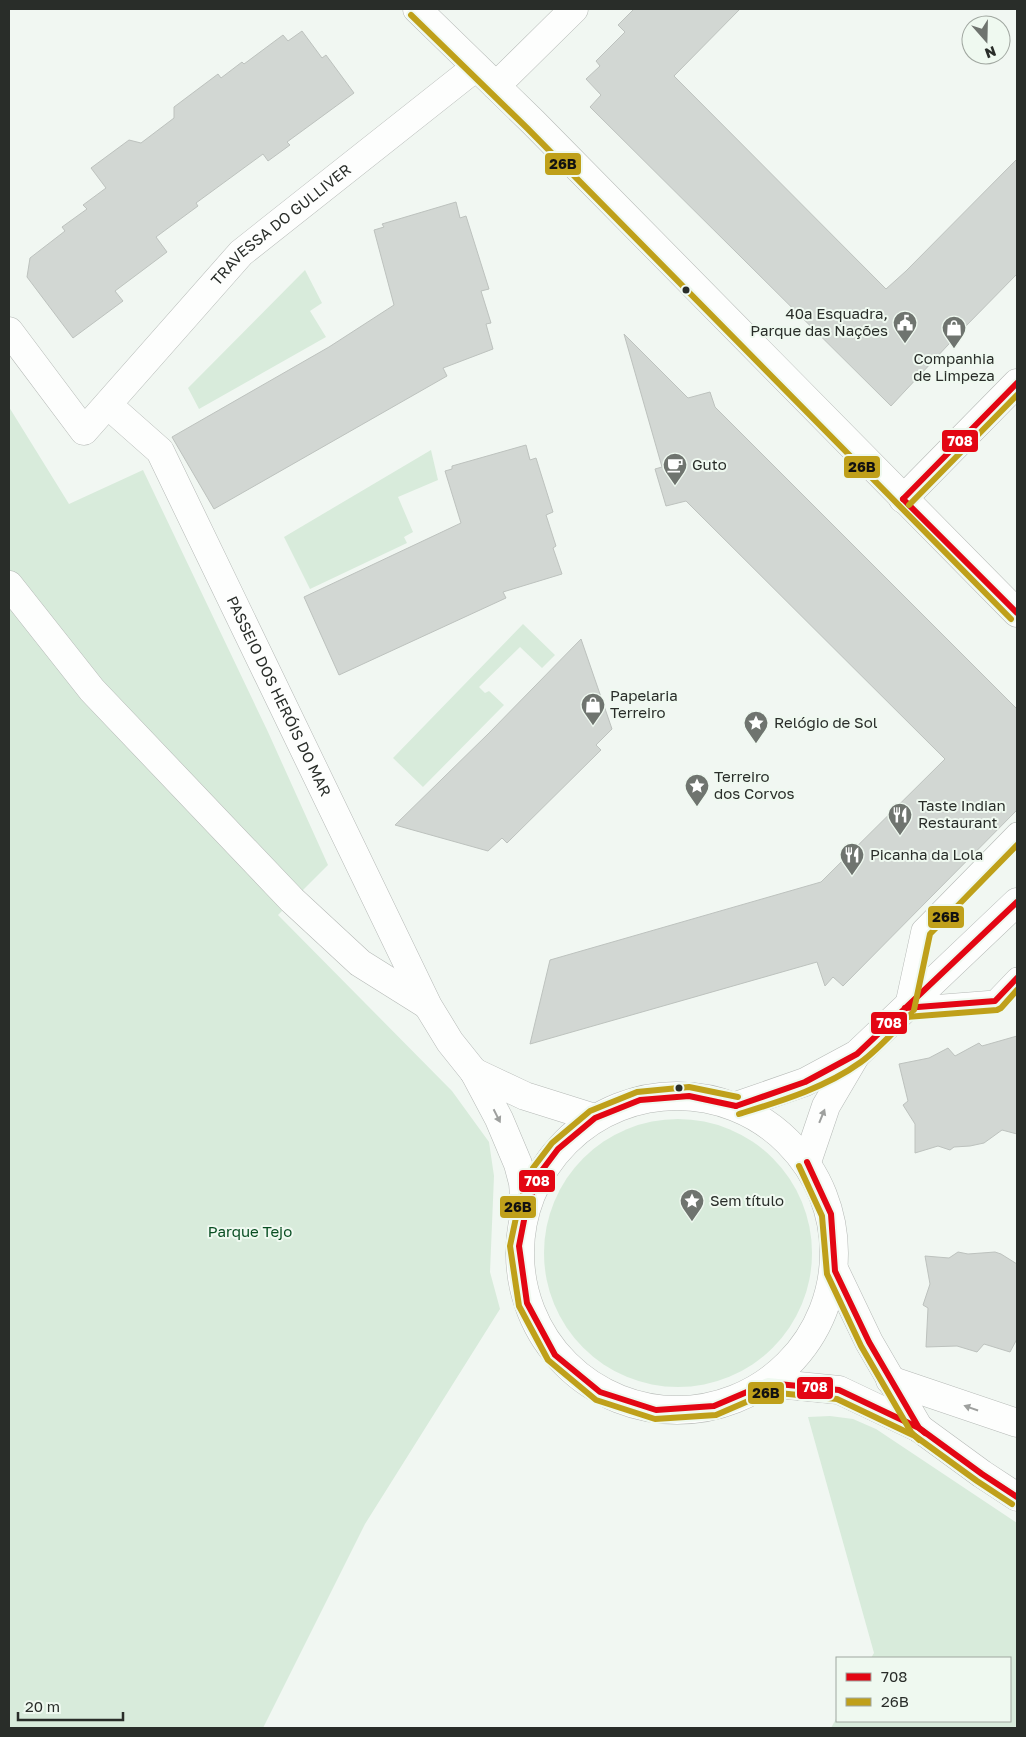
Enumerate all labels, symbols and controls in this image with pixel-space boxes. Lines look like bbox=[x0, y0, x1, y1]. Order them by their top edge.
north arrow bbox=[961, 15, 1011, 65]
text: N bbox=[983, 43, 999, 62]
line badge: 26B bbox=[544, 152, 582, 176]
text: 26B bbox=[549, 155, 577, 172]
street label: TRAVESSA DO GULLIVER bbox=[207, 160, 354, 289]
unlabelled marker bbox=[681, 285, 691, 295]
place label: 40ª Esquadra, Parque das Nações bbox=[750, 304, 888, 339]
public building icon: 40ª Esquadra, Parque das Nações bbox=[892, 310, 918, 344]
shop icon: Companhia de Limpeza bbox=[941, 315, 967, 349]
place label: Companhia de Limpeza bbox=[913, 349, 995, 384]
line badge: 708 bbox=[941, 429, 979, 453]
text: 708 bbox=[947, 432, 973, 449]
cafe icon: Guto bbox=[662, 452, 688, 486]
place label: Guto bbox=[692, 455, 727, 473]
line badge: 26B bbox=[843, 455, 881, 479]
text: 26B bbox=[848, 458, 876, 475]
street label: PASSEIO DOS HERÓIS DO MAR bbox=[223, 593, 335, 799]
place label: Papelaria Terreiro bbox=[610, 686, 678, 721]
shop icon: Papelaria Terreiro bbox=[580, 692, 606, 726]
place icon: Relógio de Sol bbox=[743, 710, 769, 744]
place label: Relógio de Sol bbox=[774, 713, 878, 731]
place label: Terreiro dos Corvos bbox=[714, 767, 795, 802]
place icon: Terreiro dos Corvos bbox=[684, 773, 710, 807]
place label: Taste Indian Restaurant bbox=[918, 796, 1006, 831]
restaurant icon: Taste Indian Restaurant bbox=[887, 802, 913, 836]
restaurant icon: Picanha da Lola bbox=[839, 842, 865, 876]
place label: Picanha da Lola bbox=[870, 845, 983, 863]
line badge: 26B bbox=[927, 905, 965, 929]
text: 26B bbox=[932, 908, 960, 925]
line badge: 708 bbox=[870, 1011, 908, 1035]
text: 708 bbox=[876, 1014, 902, 1031]
unlabelled marker bbox=[674, 1083, 684, 1093]
one-way arrow bbox=[493, 1108, 501, 1123]
one-way arrow bbox=[819, 1109, 827, 1123]
line badge: 708 bbox=[518, 1169, 556, 1193]
text: 708 bbox=[524, 1172, 550, 1189]
place icon: Sem título bbox=[679, 1188, 705, 1222]
place label: Sem título bbox=[710, 1191, 784, 1209]
line badge: 26B bbox=[499, 1195, 537, 1219]
text: 26B bbox=[504, 1198, 532, 1215]
park label: Parque Tejo bbox=[208, 1222, 292, 1240]
line badge: 708 bbox=[796, 1376, 834, 1400]
text: 708 bbox=[802, 1378, 828, 1395]
line badge: 26B bbox=[747, 1381, 785, 1405]
text: 26B bbox=[752, 1384, 780, 1401]
one-way arrow bbox=[963, 1403, 978, 1411]
legend bbox=[836, 1657, 1011, 1722]
text: 708 bbox=[881, 1667, 907, 1685]
scale bar bbox=[18, 1690, 122, 1722]
text: 26B bbox=[881, 1692, 909, 1710]
text: 20 m bbox=[25, 1697, 60, 1715]

